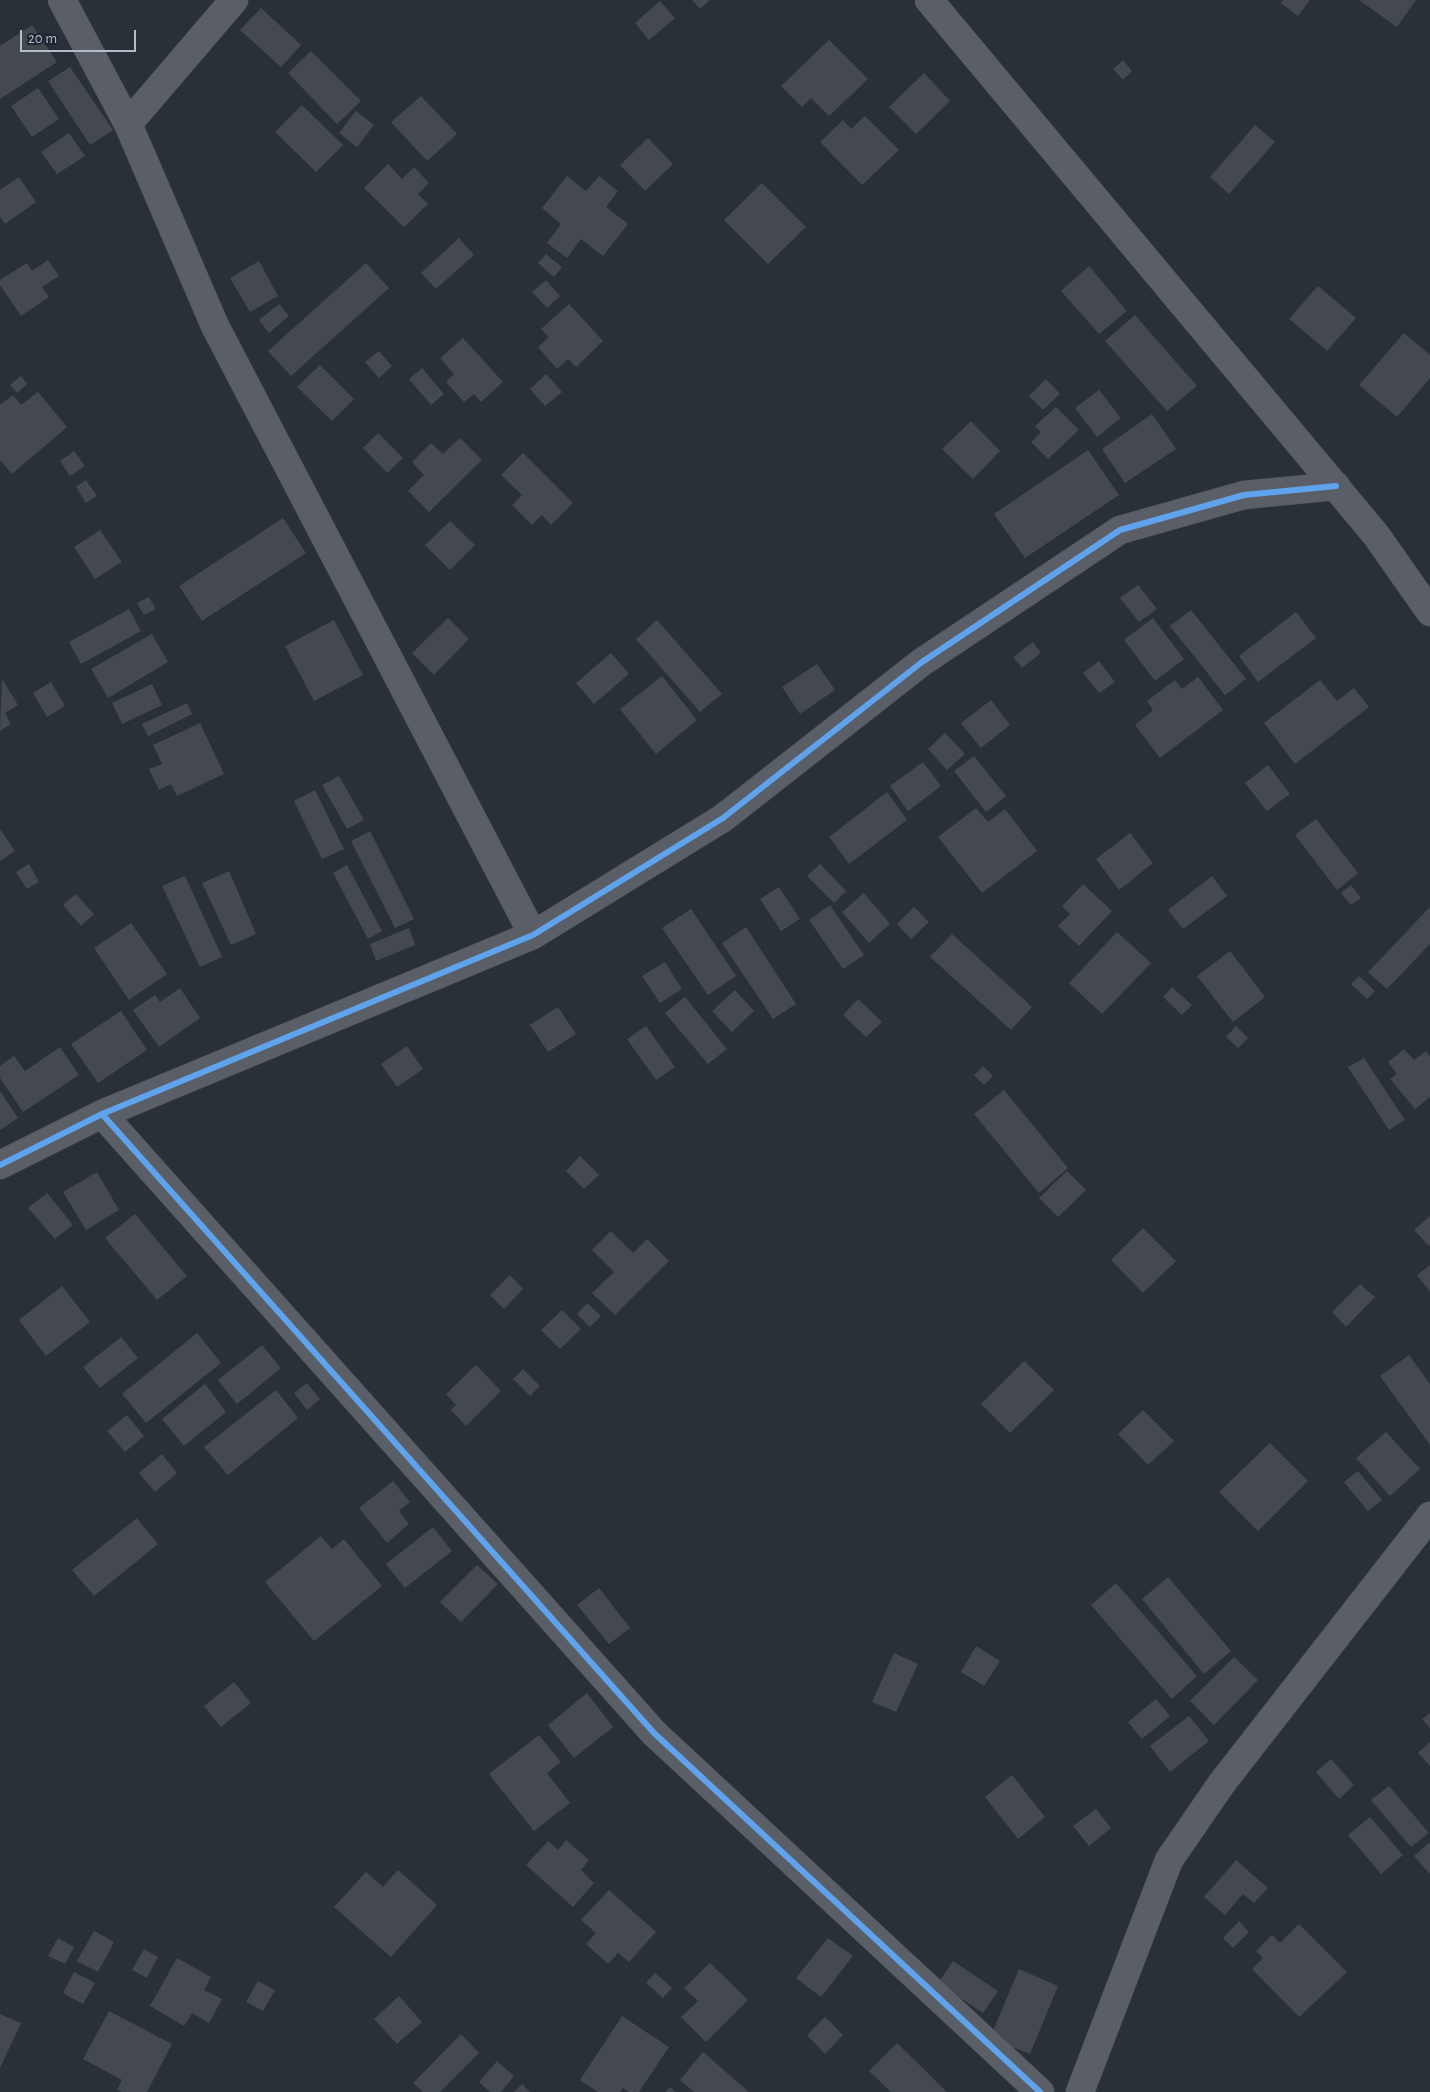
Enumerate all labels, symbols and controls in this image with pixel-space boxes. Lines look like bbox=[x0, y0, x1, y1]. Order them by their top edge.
scale bar bbox=[22, 20, 139, 52]
text: 20 m bbox=[28, 31, 57, 46]

